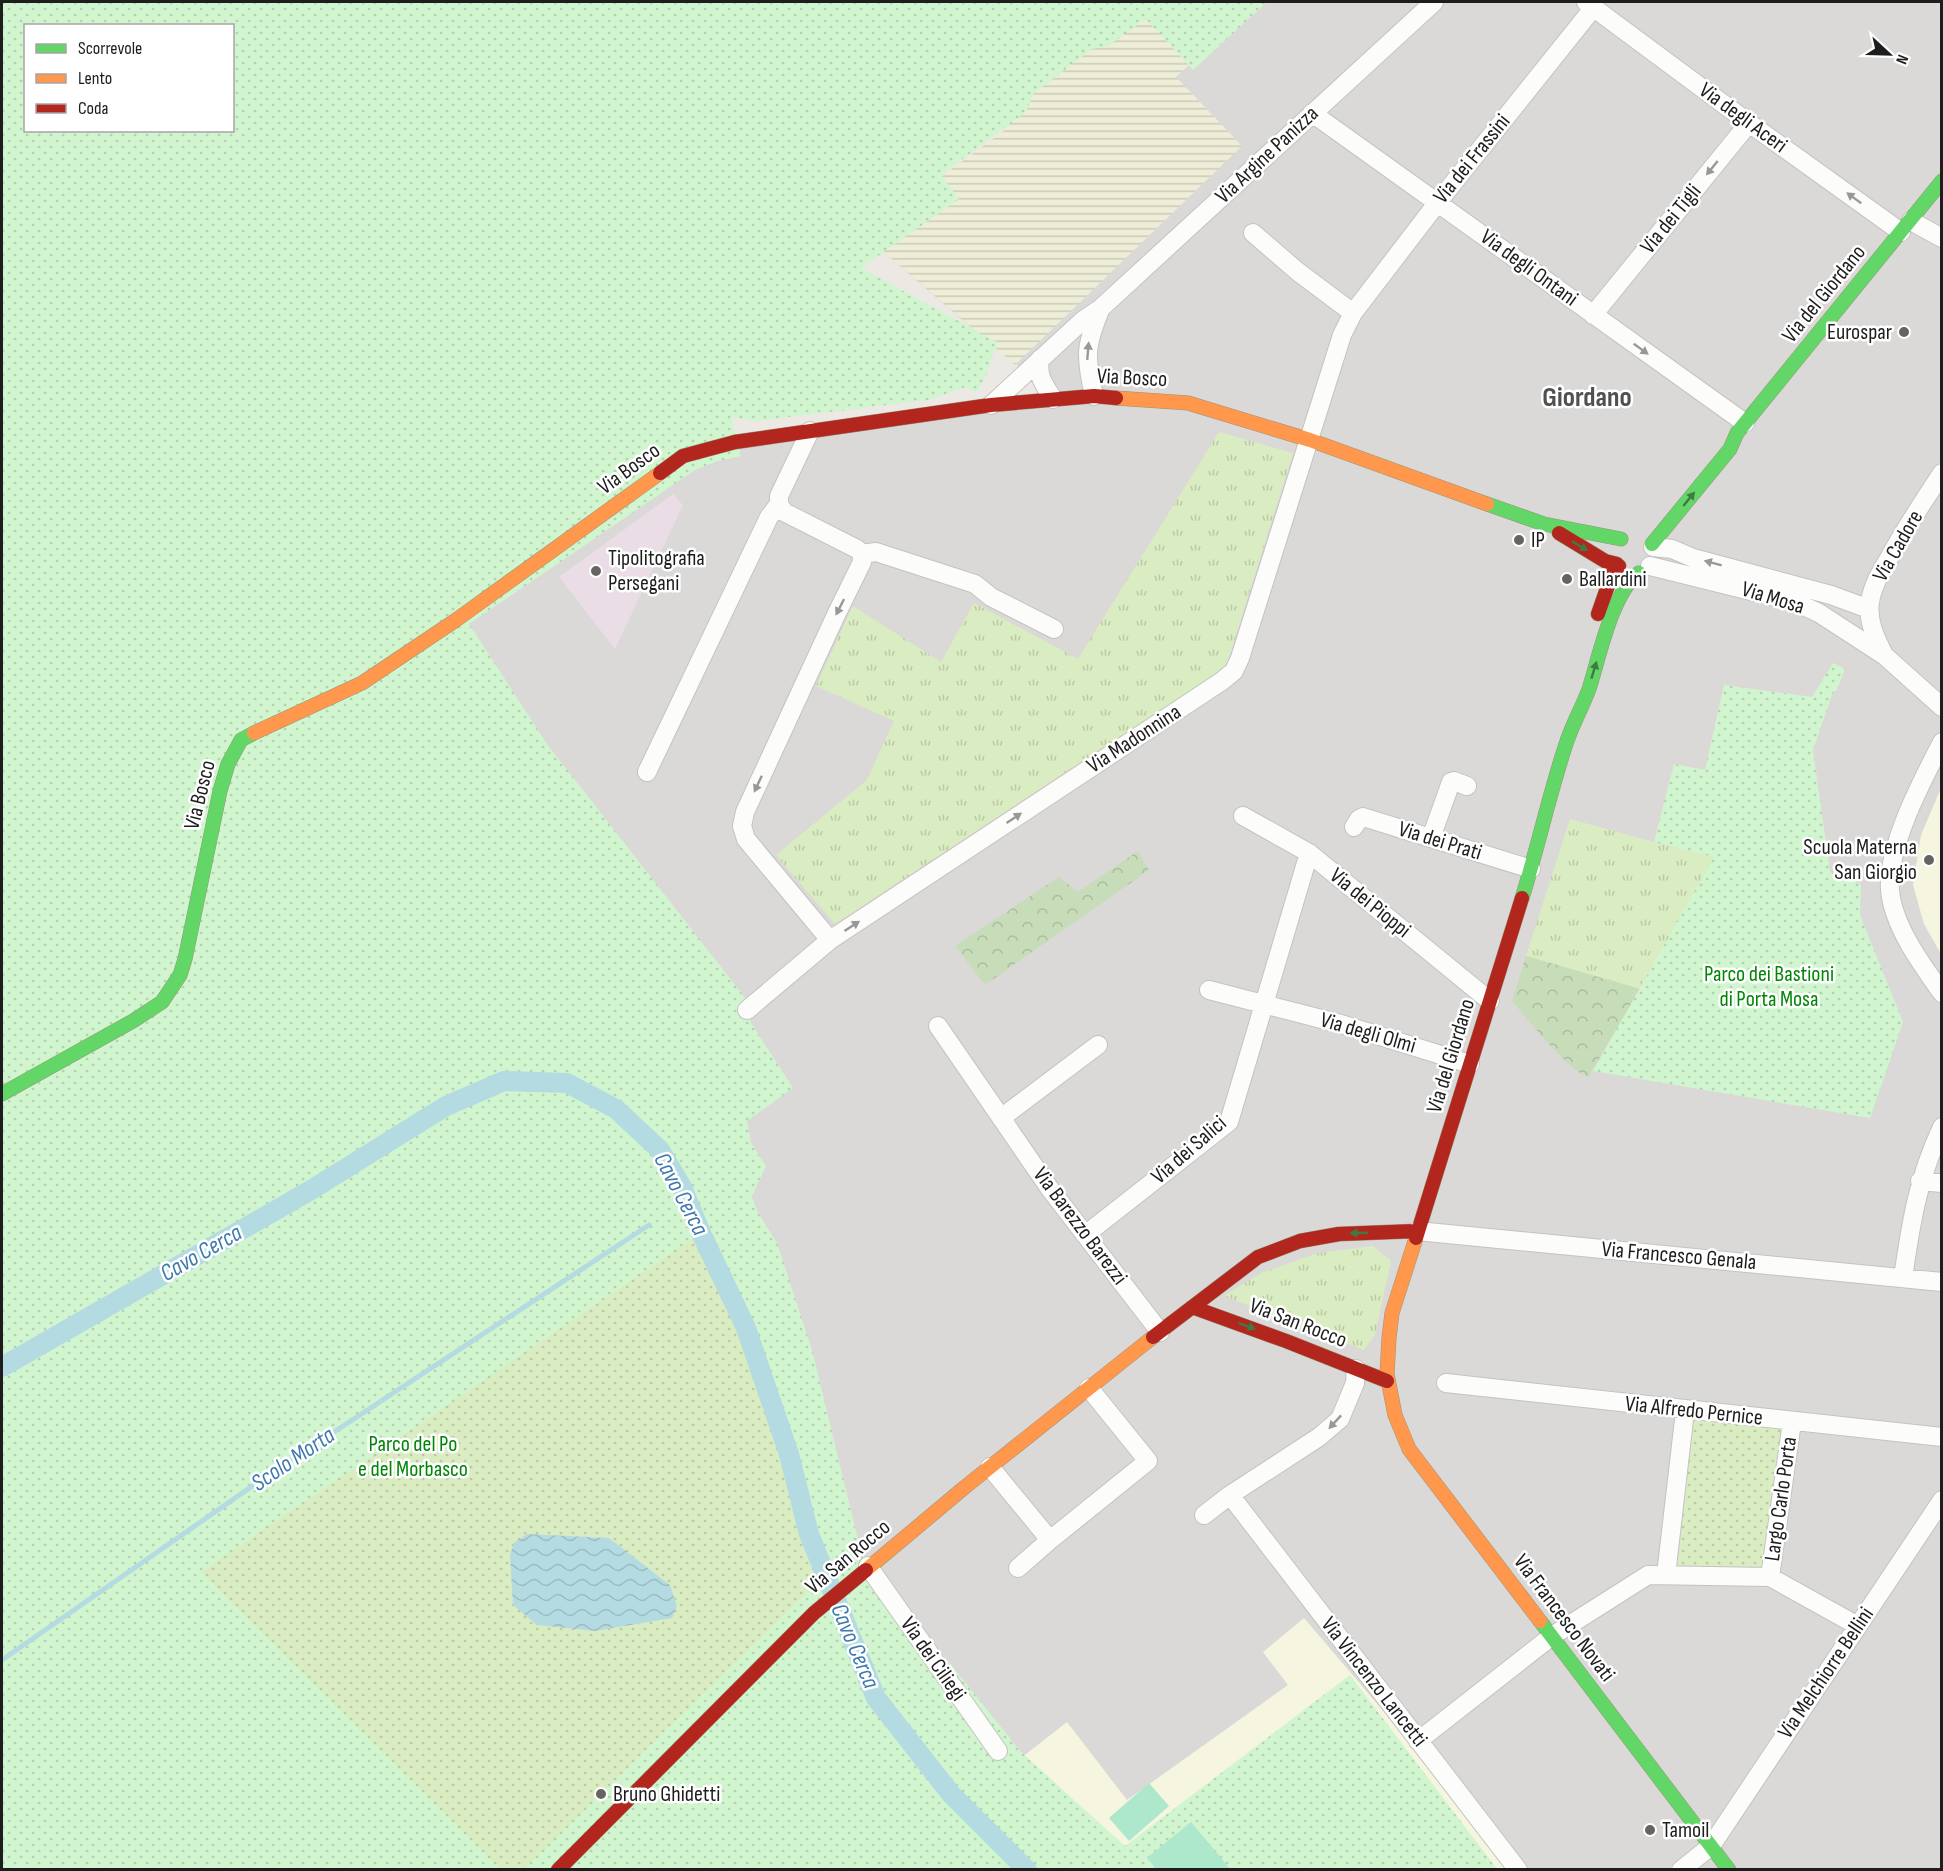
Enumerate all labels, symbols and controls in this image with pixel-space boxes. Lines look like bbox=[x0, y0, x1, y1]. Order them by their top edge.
legend bbox=[24, 24, 234, 132]
north arrow bbox=[1859, 24, 1919, 84]
text: Scorrevole bbox=[78, 38, 142, 59]
text: N bbox=[1891, 52, 1912, 67]
text: Lento bbox=[78, 68, 112, 89]
street label: Via degli Aceri bbox=[1694, 77, 1792, 159]
text: Coda bbox=[78, 98, 109, 119]
street label: Via Argine Panizza bbox=[1210, 100, 1324, 210]
street label: Via dei Frassini bbox=[1428, 109, 1516, 209]
one-way arrow bbox=[1706, 160, 1719, 175]
street label: Via dei Tigli bbox=[1635, 179, 1707, 259]
one-way arrow bbox=[1846, 192, 1862, 204]
street label: Via degli Ontani bbox=[1475, 224, 1583, 312]
street label: Via del Giordano bbox=[1776, 240, 1872, 348]
place label: Eurospar bbox=[1827, 319, 1892, 346]
marker: Eurospar bbox=[1897, 325, 1911, 339]
one-way arrow bbox=[1083, 342, 1092, 361]
one-way arrow bbox=[1632, 343, 1648, 355]
street label: Via Bosco bbox=[1096, 363, 1168, 393]
district label: Giordano bbox=[1542, 381, 1632, 414]
street label: Via Bosco bbox=[592, 437, 666, 501]
one-way arrow bbox=[1682, 492, 1695, 507]
street label: Via Cadore bbox=[1867, 506, 1929, 586]
place label: IP bbox=[1531, 527, 1545, 554]
marker: IP bbox=[1512, 533, 1526, 547]
one-way arrow bbox=[1572, 540, 1588, 551]
place label: Tipolitografia Persegani bbox=[608, 545, 705, 597]
one-way arrow bbox=[1704, 558, 1722, 567]
marker: Tipolitografia Persegani bbox=[589, 564, 603, 578]
place label: Ballardini bbox=[1579, 566, 1647, 593]
marker: Ballardini bbox=[1560, 572, 1574, 586]
street label: Via Mosa bbox=[1738, 576, 1808, 620]
one-way arrow bbox=[835, 598, 845, 616]
one-way arrow bbox=[1590, 661, 1599, 679]
street label: Via Madonnina bbox=[1082, 699, 1186, 779]
street label: Via Bosco bbox=[178, 757, 222, 833]
one-way arrow bbox=[754, 776, 763, 793]
one-way arrow bbox=[1006, 813, 1022, 824]
street label: Via dei Prati bbox=[1395, 816, 1485, 866]
place label: Scuola Materna San Giorgio bbox=[1803, 834, 1917, 886]
marker: Scuola Materna San Giorgio bbox=[1922, 853, 1936, 867]
street label: Via dei Pioppi bbox=[1324, 862, 1416, 944]
one-way arrow bbox=[843, 920, 859, 932]
park label: Parco dei Bastioni di Porta Mosa bbox=[1704, 961, 1834, 1013]
street label: Via del Giordano bbox=[1421, 996, 1481, 1116]
street label: Via degli Olmi bbox=[1317, 1007, 1419, 1059]
street label: Via dei Salici bbox=[1146, 1110, 1232, 1190]
water label: Cavo Cerca bbox=[647, 1148, 715, 1241]
street label: Via Barezzo Barezzi bbox=[1027, 1162, 1133, 1290]
water label: Cavo Cerca bbox=[155, 1218, 247, 1288]
one-way arrow bbox=[1349, 1229, 1368, 1238]
street label: Via Francesco Genala bbox=[1601, 1236, 1757, 1276]
street label: Via San Rocco bbox=[1245, 1292, 1351, 1354]
one-way arrow bbox=[1239, 1322, 1257, 1332]
street label: Via Alfredo Pernice bbox=[1624, 1390, 1764, 1432]
one-way arrow bbox=[1329, 1415, 1343, 1429]
water label: Scolo Morta bbox=[246, 1420, 341, 1497]
park label: Parco del Po e del Morbasco bbox=[358, 1431, 468, 1483]
street label: Largo Carlo Porta bbox=[1759, 1435, 1803, 1563]
street label: Via San Rocco bbox=[800, 1514, 896, 1600]
street label: Via Francesco Novati bbox=[1507, 1549, 1621, 1687]
water label: Cavo Cerca bbox=[824, 1599, 886, 1693]
street label: Via Melchiorre Bellini bbox=[1772, 1602, 1880, 1744]
street label: Via dei Ciliegi bbox=[894, 1612, 972, 1706]
street label: Via Vincenzo Lancetti bbox=[1315, 1612, 1433, 1752]
place label: Bruno Ghidetti bbox=[613, 1781, 720, 1808]
marker: Bruno Ghidetti bbox=[594, 1787, 608, 1801]
place label: Tamoil bbox=[1662, 1817, 1709, 1844]
marker: Tamoil bbox=[1643, 1823, 1657, 1837]

